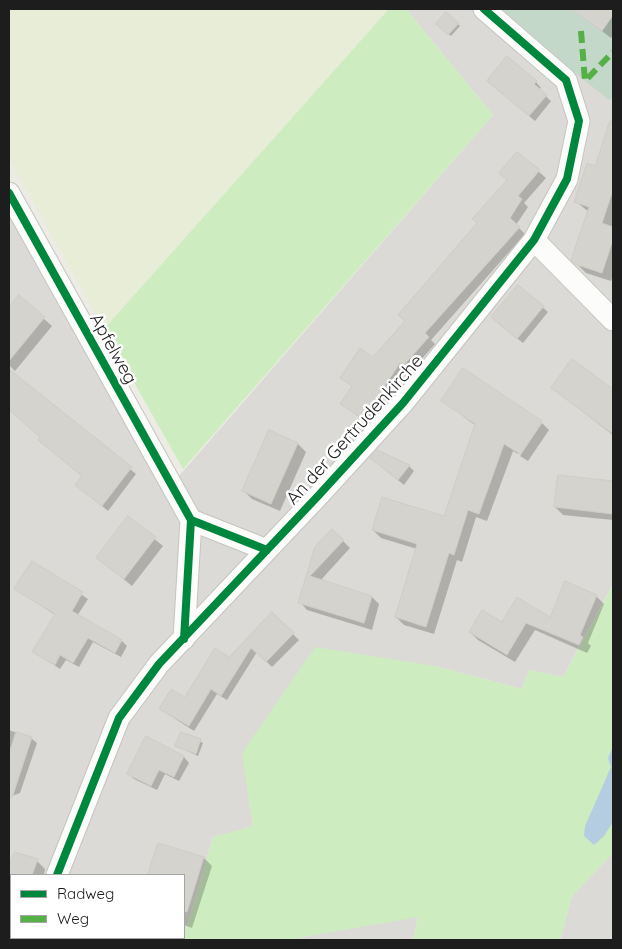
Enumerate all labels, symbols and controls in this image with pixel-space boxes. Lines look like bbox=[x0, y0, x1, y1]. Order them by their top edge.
street label: Apfelweg bbox=[85, 310, 141, 388]
street label: An der Gertrudenkirche bbox=[282, 351, 428, 509]
legend bbox=[10, 874, 185, 939]
text: Radweg bbox=[57, 884, 114, 903]
text: Weg bbox=[57, 909, 89, 928]

